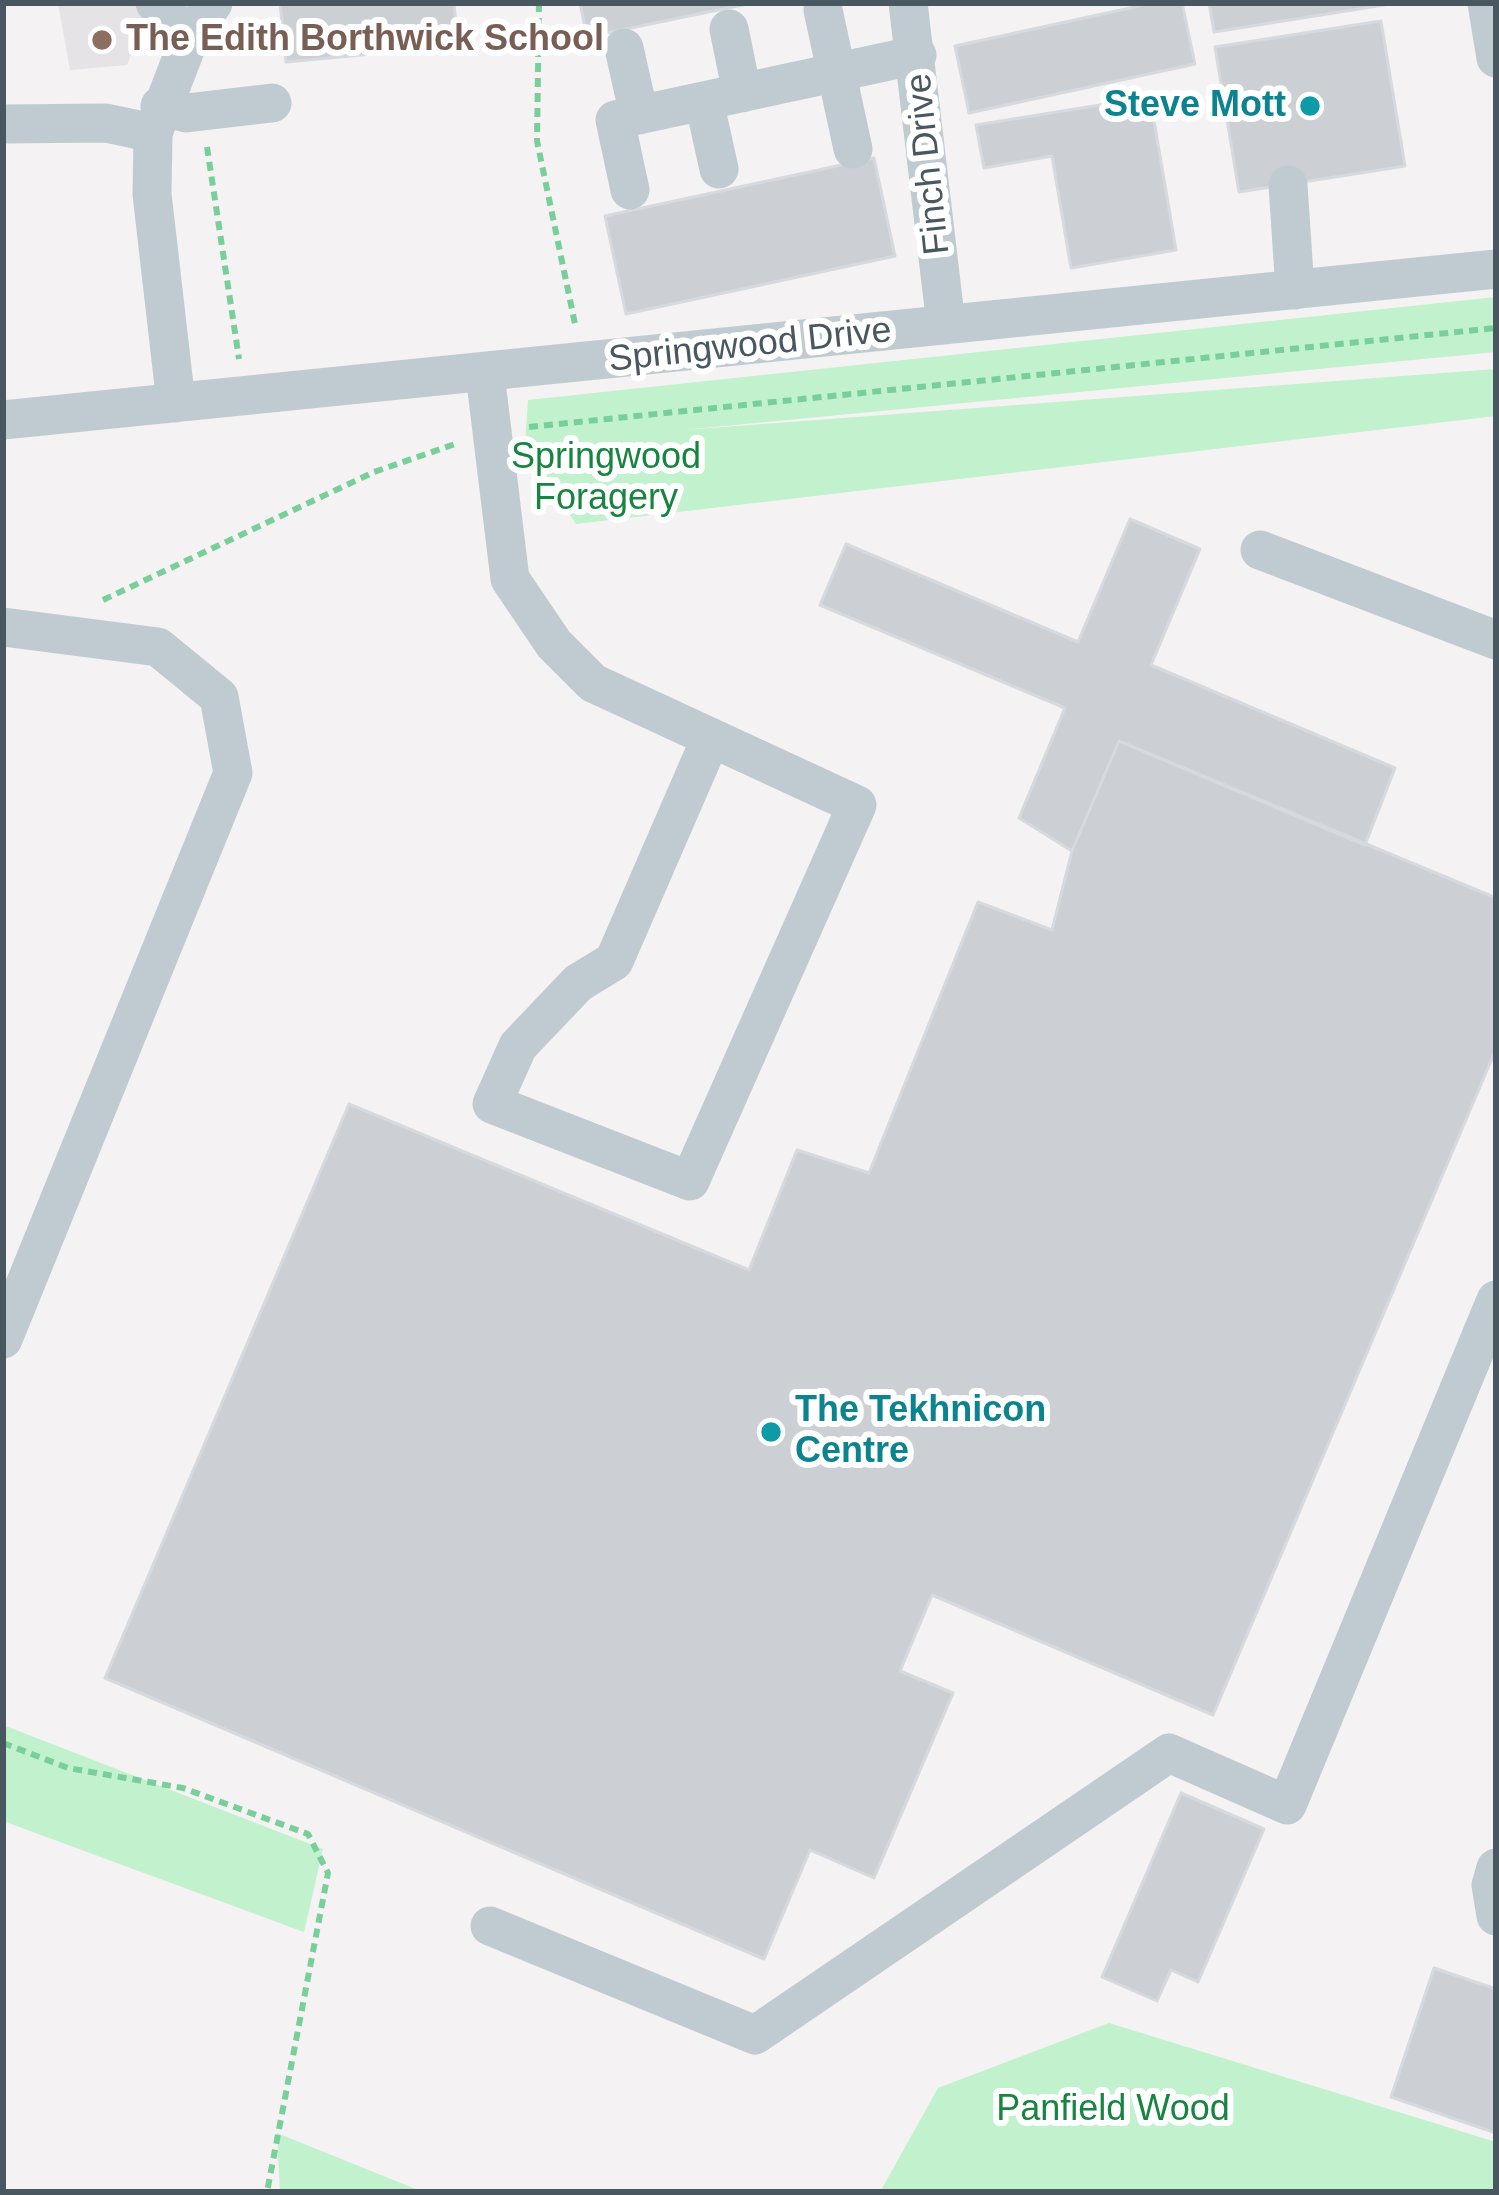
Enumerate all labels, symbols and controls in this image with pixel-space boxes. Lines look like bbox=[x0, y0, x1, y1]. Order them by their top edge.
place label: The Edith Borthwick School bbox=[126, 18, 604, 62]
marker: The Edith Borthwick School bbox=[89, 27, 115, 53]
street label: Finch Drive bbox=[898, 71, 960, 257]
place label: Steve Mott bbox=[1104, 84, 1286, 128]
marker: Steve Mott bbox=[1297, 93, 1323, 119]
street label: Springwood Drive bbox=[606, 310, 894, 382]
park label: Springwood Foragery bbox=[511, 436, 701, 521]
place label: The Tekhnicon Centre bbox=[795, 1389, 1046, 1474]
marker: The Tekhnicon Centre bbox=[758, 1419, 784, 1445]
park label: Panfield Wood bbox=[996, 2088, 1230, 2132]

